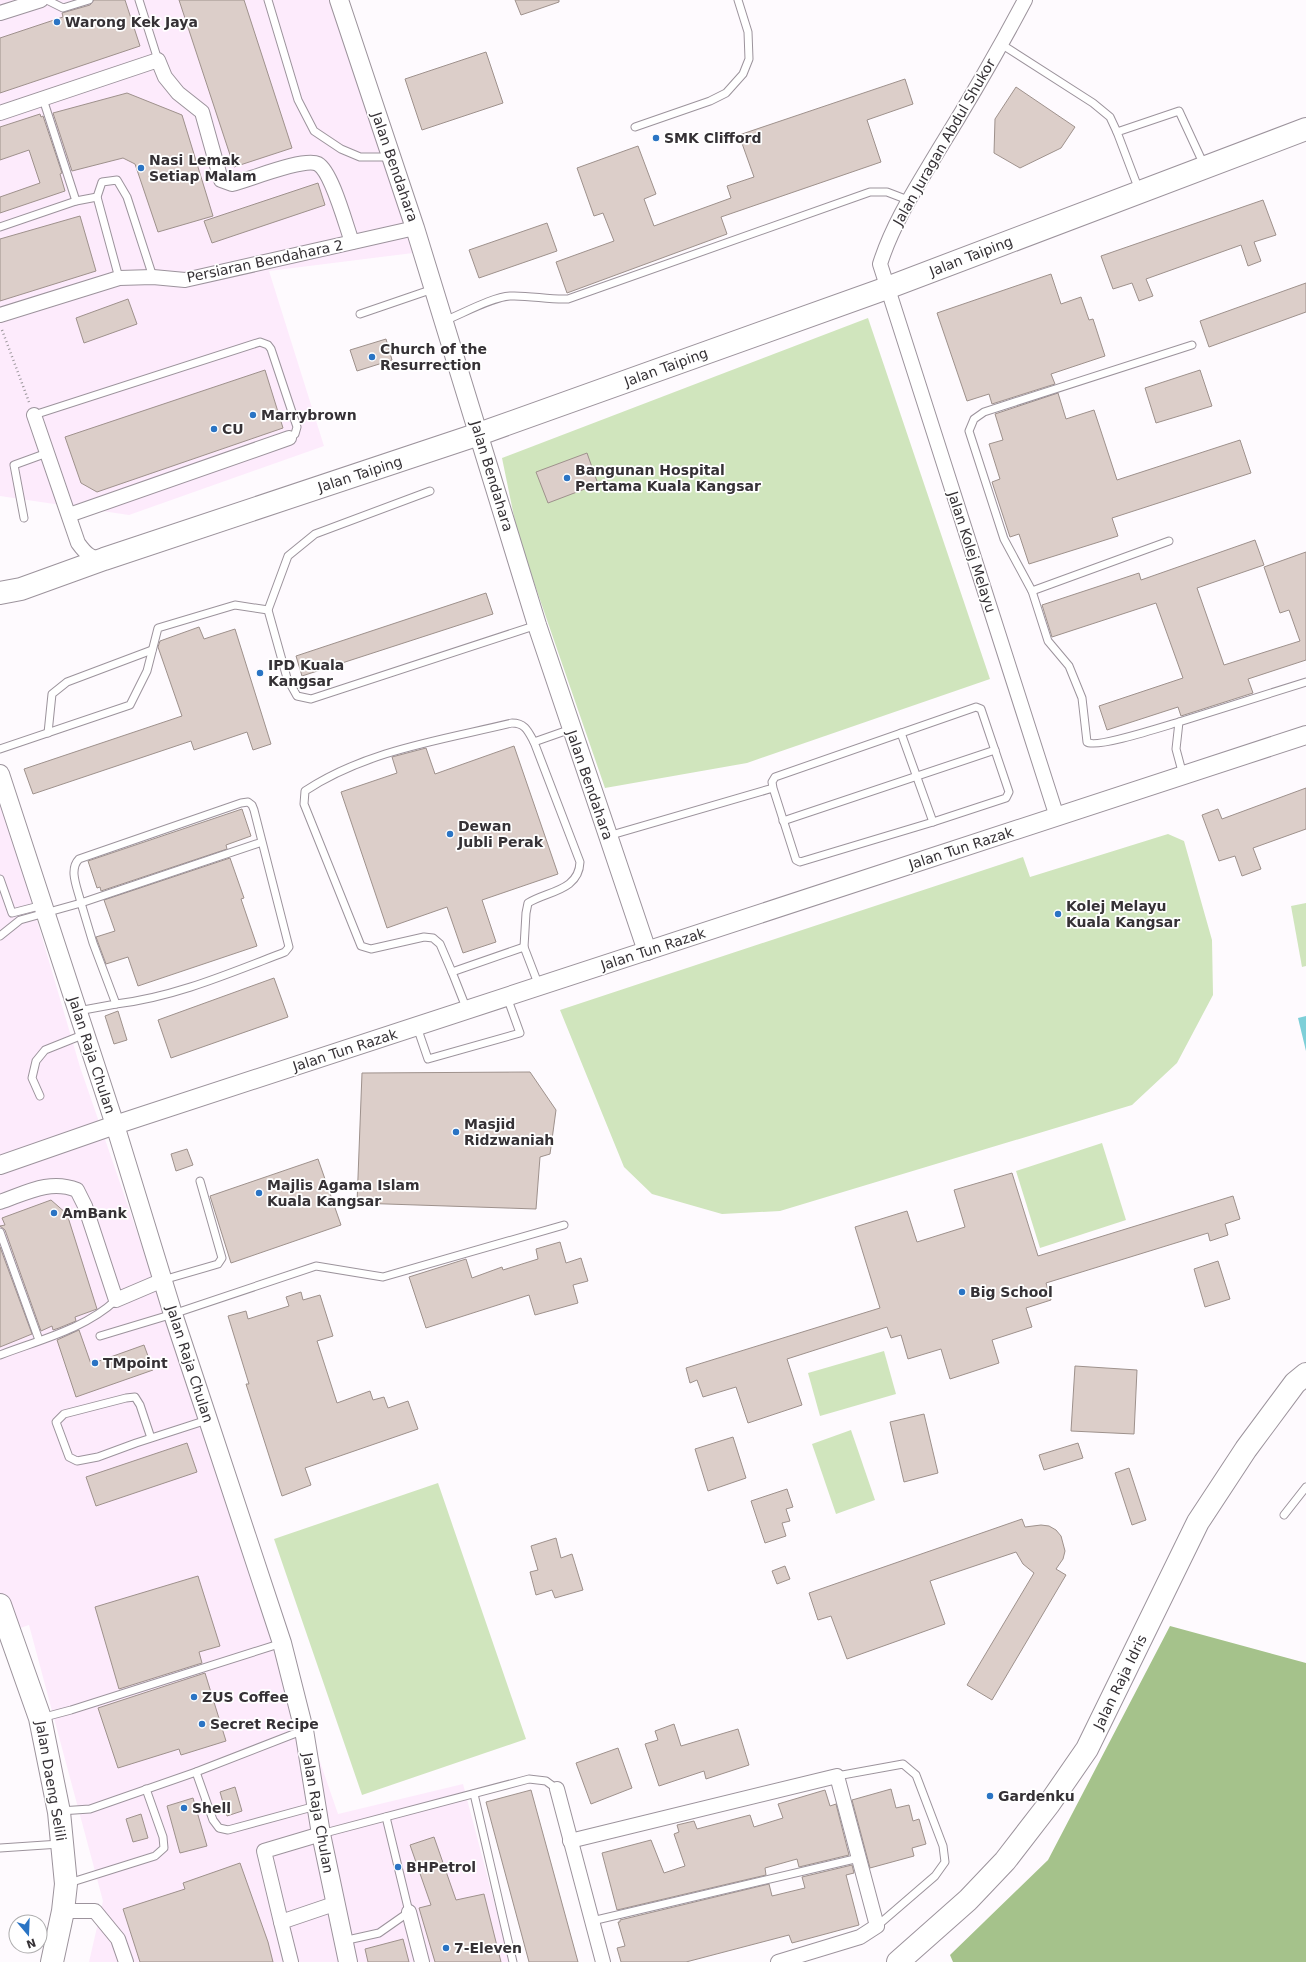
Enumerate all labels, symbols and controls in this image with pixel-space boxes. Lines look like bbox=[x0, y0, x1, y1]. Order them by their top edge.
place label: Warong Kek Jaya bbox=[65, 14, 198, 30]
marker: Warong Kek Jaya bbox=[52, 17, 62, 27]
street label: Jalan Juragan Abdul Shukor bbox=[889, 56, 998, 229]
street label: Jalan Bendahara bbox=[368, 109, 421, 224]
place label: SMK Clifford bbox=[664, 130, 762, 146]
marker: SMK Clifford bbox=[651, 133, 661, 143]
place label: Nasi Lemak Setiap Malam bbox=[149, 152, 257, 184]
marker: Nasi Lemak Setiap Malam bbox=[136, 163, 146, 173]
street label: Jalan Taiping bbox=[926, 233, 1015, 280]
street label: Persiaran Bendahara 2 bbox=[185, 237, 345, 285]
place label: Church of the Resurrection bbox=[380, 341, 487, 373]
street label: Jalan Taiping bbox=[621, 344, 710, 390]
marker: Church of the Resurrection bbox=[367, 352, 377, 362]
place label: Marrybrown bbox=[261, 407, 357, 423]
marker: Marrybrown bbox=[248, 410, 258, 420]
street label: Jalan Bendahara bbox=[467, 418, 516, 533]
place label: CU bbox=[222, 421, 244, 437]
marker: CU bbox=[209, 424, 219, 434]
street label: Jalan Taiping bbox=[315, 453, 404, 495]
place label: Bangunan Hospital Pertama Kuala Kangsar bbox=[575, 462, 761, 494]
marker: Bangunan Hospital Pertama Kuala Kangsar bbox=[562, 473, 572, 483]
street label: Jalan Kolej Melayu bbox=[945, 488, 999, 615]
place label: IPD Kuala Kangsar bbox=[268, 657, 344, 689]
marker: IPD Kuala Kangsar bbox=[255, 668, 265, 678]
street label: Jalan Bendahara bbox=[563, 727, 616, 842]
place label: Dewan Jubli Perak bbox=[457, 818, 544, 850]
street label: Jalan Tun Razak bbox=[906, 823, 1016, 873]
marker: Dewan Jubli Perak bbox=[445, 829, 455, 839]
place label: Kolej Melayu Kuala Kangsar bbox=[1066, 898, 1180, 930]
marker: Kolej Melayu Kuala Kangsar bbox=[1053, 909, 1063, 919]
street label: Jalan Tun Razak bbox=[598, 924, 708, 974]
street label: Jalan Raja Chulan bbox=[65, 993, 119, 1116]
street label: Jalan Tun Razak bbox=[290, 1025, 400, 1075]
place label: Masjid Ridzwaniah bbox=[464, 1116, 554, 1148]
marker: Masjid Ridzwaniah bbox=[451, 1127, 461, 1137]
place label: Majlis Agama Islam Kuala Kangsar bbox=[267, 1177, 420, 1209]
marker: Majlis Agama Islam Kuala Kangsar bbox=[254, 1188, 264, 1198]
place label: AmBank bbox=[62, 1205, 128, 1221]
marker: AmBank bbox=[49, 1208, 59, 1218]
place label: Big School bbox=[970, 1284, 1053, 1300]
marker: Big School bbox=[957, 1287, 967, 1297]
street label: Jalan Raja Chulan bbox=[163, 1302, 217, 1425]
place label: TMpoint bbox=[103, 1355, 168, 1371]
marker: TMpoint bbox=[90, 1358, 100, 1368]
street label: Jalan Raja Idris bbox=[1090, 1632, 1150, 1733]
place label: ZUS Coffee bbox=[202, 1689, 289, 1705]
marker: ZUS Coffee bbox=[189, 1692, 199, 1702]
place label: Secret Recipe bbox=[210, 1716, 319, 1732]
street label: Jalan Daeng Selili bbox=[32, 1719, 69, 1842]
marker: Secret Recipe bbox=[197, 1719, 207, 1729]
street label: Jalan Raja Chulan bbox=[299, 1750, 336, 1875]
place label: Gardenku bbox=[998, 1788, 1075, 1804]
marker: Gardenku bbox=[985, 1791, 995, 1801]
place label: Shell bbox=[192, 1800, 231, 1816]
marker: Shell bbox=[179, 1803, 189, 1813]
place label: BHPetrol bbox=[406, 1859, 476, 1875]
marker: BHPetrol bbox=[393, 1862, 403, 1872]
north arrow bbox=[8, 1914, 48, 1954]
text: N bbox=[25, 1935, 38, 1951]
place label: 7-Eleven bbox=[454, 1940, 522, 1956]
marker: 7-Eleven bbox=[441, 1943, 451, 1953]

